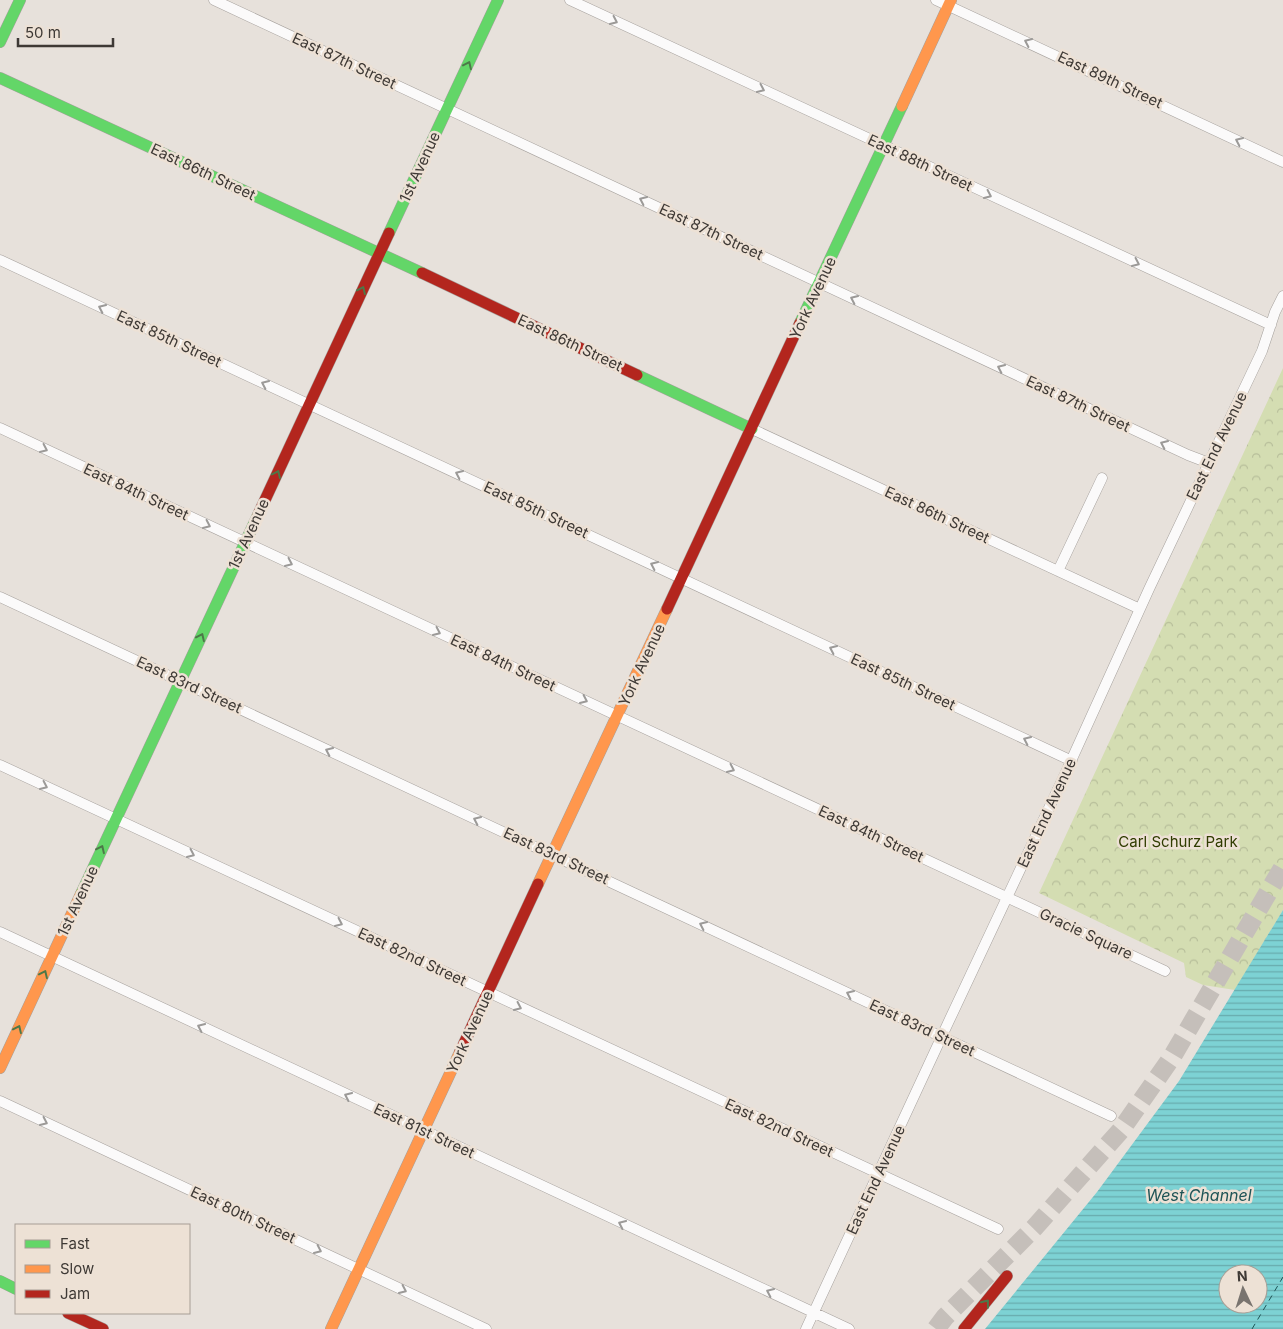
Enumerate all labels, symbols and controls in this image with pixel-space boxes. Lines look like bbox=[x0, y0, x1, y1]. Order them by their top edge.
one-way arrow bbox=[609, 14, 618, 25]
scale bar bbox=[18, 15, 112, 47]
text: 50 m bbox=[25, 23, 61, 42]
street label: East 87th Street bbox=[289, 28, 399, 93]
one-way arrow bbox=[1024, 38, 1033, 49]
street label: East 89th Street bbox=[1055, 47, 1166, 112]
one-way arrow bbox=[462, 61, 472, 70]
one-way arrow bbox=[756, 83, 765, 94]
street label: 1st Avenue bbox=[395, 128, 444, 205]
street label: East 88th Street bbox=[865, 130, 976, 195]
one-way arrow bbox=[1235, 137, 1244, 147]
street label: East 86th Street bbox=[148, 139, 259, 204]
one-way arrow bbox=[983, 188, 992, 199]
one-way arrow bbox=[639, 196, 648, 207]
street label: East 87th Street bbox=[656, 199, 766, 264]
street label: York Avenue bbox=[785, 253, 840, 342]
one-way arrow bbox=[1130, 256, 1139, 266]
one-way arrow bbox=[356, 286, 366, 295]
one-way arrow bbox=[850, 295, 859, 305]
one-way arrow bbox=[98, 303, 107, 314]
street label: East 85th Street bbox=[114, 306, 225, 371]
street label: East 86th Street bbox=[515, 310, 626, 375]
one-way arrow bbox=[997, 363, 1006, 374]
street label: East 87th Street bbox=[1023, 371, 1133, 436]
one-way arrow bbox=[261, 380, 270, 390]
street label: East End Avenue bbox=[1182, 388, 1251, 503]
one-way arrow bbox=[1160, 439, 1169, 450]
one-way arrow bbox=[39, 443, 48, 453]
street label: East 84th Street bbox=[81, 459, 192, 524]
one-way arrow bbox=[271, 470, 281, 479]
one-way arrow bbox=[455, 470, 464, 481]
street label: East 85th Street bbox=[481, 477, 592, 542]
street label: East 86th Street bbox=[882, 482, 993, 547]
street label: 1st Avenue bbox=[224, 495, 273, 572]
one-way arrow bbox=[202, 519, 211, 529]
one-way arrow bbox=[284, 557, 293, 568]
one-way arrow bbox=[650, 561, 659, 572]
street label: York Avenue bbox=[614, 620, 669, 709]
one-way arrow bbox=[432, 626, 441, 636]
street label: East 84th Street bbox=[448, 630, 559, 695]
one-way arrow bbox=[194, 633, 205, 642]
one-way arrow bbox=[829, 645, 838, 655]
street label: East 85th Street bbox=[848, 649, 959, 714]
street label: East 83rd Street bbox=[133, 652, 245, 717]
one-way arrow bbox=[579, 694, 588, 705]
one-way arrow bbox=[1024, 736, 1033, 746]
one-way arrow bbox=[325, 746, 334, 757]
street label: East End Avenue bbox=[1013, 755, 1080, 870]
one-way arrow bbox=[726, 763, 735, 773]
one-way arrow bbox=[39, 779, 48, 790]
street label: East 84th Street bbox=[816, 801, 927, 866]
one-way arrow bbox=[473, 816, 482, 826]
street label: East 83rd Street bbox=[500, 823, 612, 888]
park label: Carl Schurz Park bbox=[1118, 832, 1238, 851]
one-way arrow bbox=[95, 845, 106, 854]
one-way arrow bbox=[186, 848, 195, 859]
street label: 1st Avenue bbox=[53, 862, 102, 939]
street label: Gracie Square bbox=[1037, 904, 1136, 963]
one-way arrow bbox=[334, 917, 343, 927]
one-way arrow bbox=[699, 921, 708, 932]
street label: East 82nd Street bbox=[355, 923, 470, 990]
one-way arrow bbox=[37, 970, 48, 979]
street label: York Avenue bbox=[442, 987, 497, 1076]
one-way arrow bbox=[846, 990, 855, 1000]
street label: East 83rd Street bbox=[866, 995, 978, 1060]
one-way arrow bbox=[513, 1000, 522, 1011]
one-way arrow bbox=[197, 1023, 206, 1033]
one-way arrow bbox=[12, 1025, 22, 1034]
one-way arrow bbox=[344, 1092, 353, 1102]
street label: East 82nd Street bbox=[722, 1094, 837, 1161]
street label: East 81st Street bbox=[371, 1099, 478, 1162]
one-way arrow bbox=[39, 1116, 48, 1126]
street label: East End Avenue bbox=[842, 1122, 909, 1237]
street label: East 80th Street bbox=[188, 1182, 299, 1247]
water label: West Channel bbox=[1146, 1185, 1252, 1205]
one-way arrow bbox=[618, 1219, 627, 1230]
legend bbox=[15, 1224, 190, 1314]
text: Fast bbox=[60, 1234, 90, 1253]
one-way arrow bbox=[313, 1243, 322, 1254]
text: Slow bbox=[60, 1259, 94, 1278]
north arrow bbox=[1218, 1264, 1268, 1314]
text: N bbox=[1236, 1267, 1248, 1284]
text: Jam bbox=[60, 1284, 90, 1303]
one-way arrow bbox=[398, 1284, 407, 1294]
one-way arrow bbox=[766, 1289, 775, 1299]
one-way arrow bbox=[980, 1299, 989, 1308]

